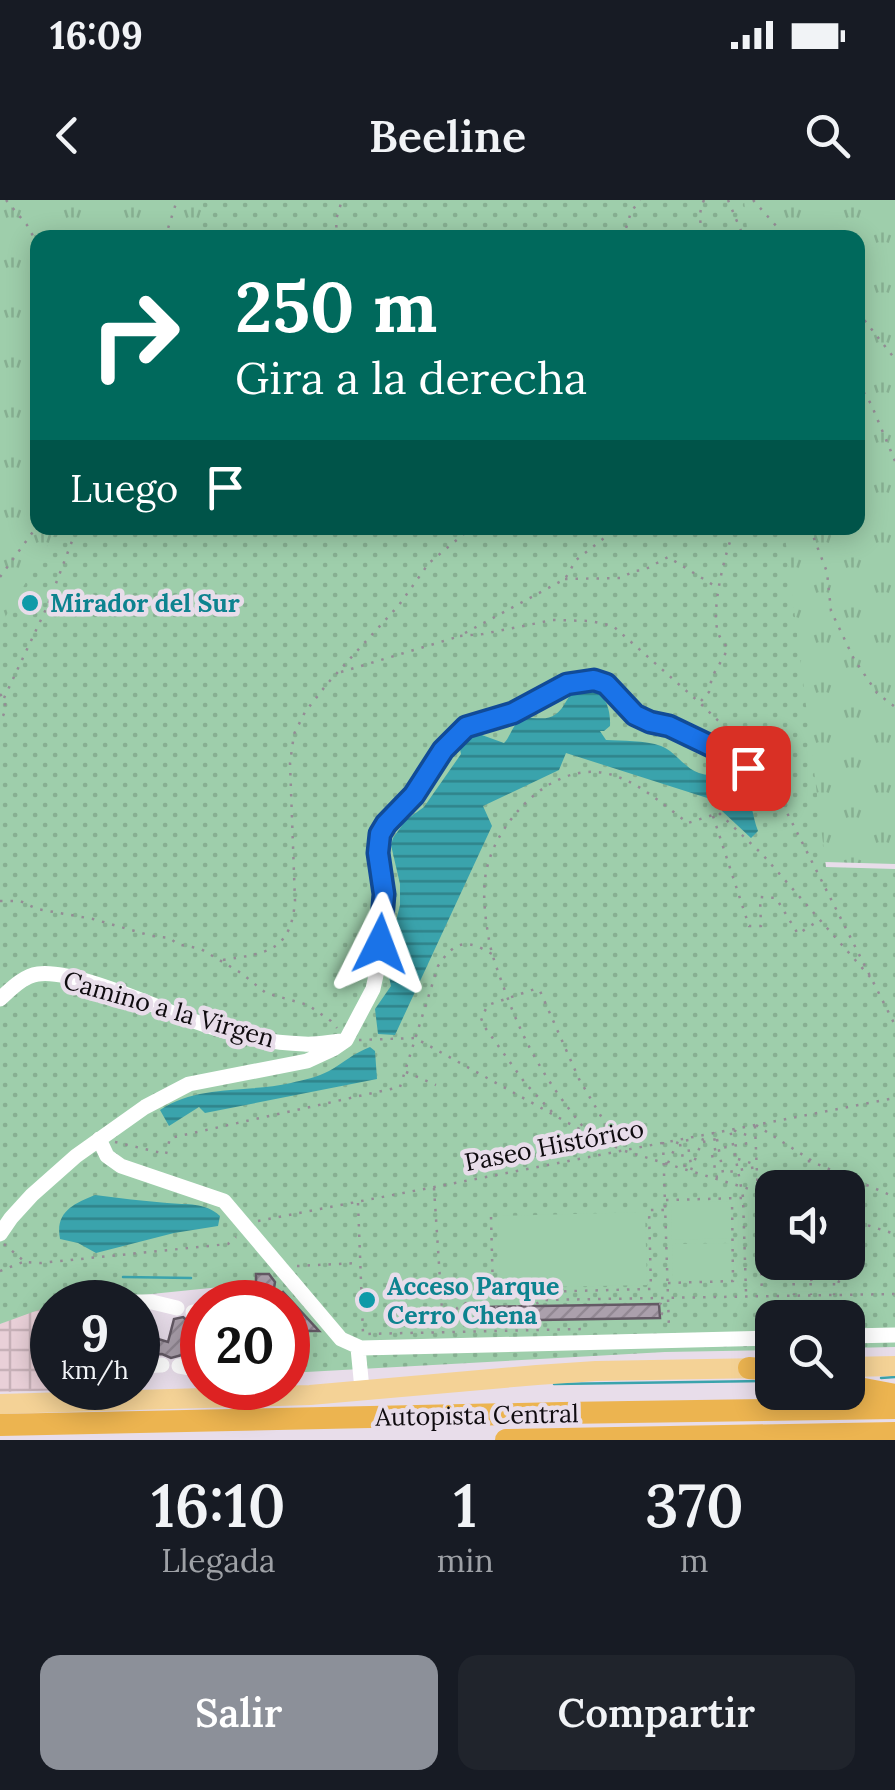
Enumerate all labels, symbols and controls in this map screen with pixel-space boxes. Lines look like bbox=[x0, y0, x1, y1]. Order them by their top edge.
text: 16:09 bbox=[50, 11, 143, 59]
text: Beeline bbox=[369, 107, 526, 164]
icon: back bbox=[40, 108, 95, 163]
icon: search bbox=[800, 108, 855, 163]
text: 250 m bbox=[235, 262, 437, 351]
icon: right bbox=[70, 270, 200, 400]
text: Gira a la derecha bbox=[235, 349, 587, 406]
icon: arrive bbox=[198, 460, 253, 515]
text: Luego bbox=[70, 464, 178, 512]
place label: Mirador del Sur bbox=[50, 587, 240, 619]
marker: Mirador del Sur bbox=[19, 592, 41, 614]
pin bbox=[706, 726, 791, 811]
icon: arrive bbox=[721, 741, 776, 796]
position arrow bbox=[328, 892, 432, 996]
street label: Camino a la Virgen bbox=[60, 964, 278, 1054]
street label: Paseo Histórico bbox=[462, 1112, 646, 1178]
map controls bbox=[755, 1170, 865, 1410]
button: sound bbox=[755, 1170, 865, 1280]
place label: Acceso Parque Cerro Chena bbox=[387, 1270, 559, 1331]
speed limit sign: 20 bbox=[180, 1280, 310, 1410]
marker: Acceso Parque Cerro Chena bbox=[356, 1289, 378, 1311]
button: search bbox=[755, 1300, 865, 1410]
text: 9 bbox=[81, 1301, 109, 1365]
text: km/h bbox=[61, 1354, 129, 1386]
street label: Autopista Central bbox=[374, 1397, 579, 1433]
text: 16:10 bbox=[151, 1467, 286, 1543]
text: 1 bbox=[454, 1467, 477, 1543]
text: 370 bbox=[645, 1467, 744, 1543]
text: Llegada bbox=[161, 1540, 276, 1581]
text: min bbox=[437, 1540, 494, 1581]
text: m bbox=[680, 1540, 709, 1581]
button: Salir bbox=[40, 1655, 438, 1770]
button: Compartir bbox=[458, 1655, 855, 1770]

